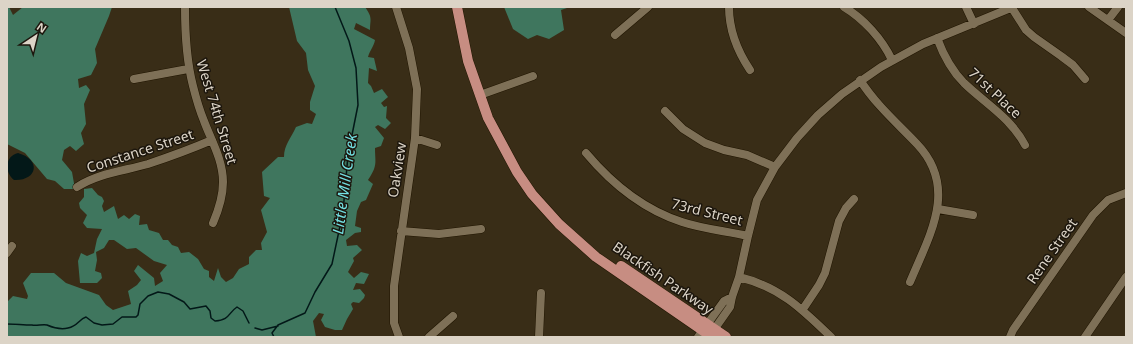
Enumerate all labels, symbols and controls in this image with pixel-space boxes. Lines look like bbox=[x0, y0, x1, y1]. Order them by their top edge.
north arrow bbox=[16, 16, 56, 56]
text: N bbox=[34, 19, 50, 36]
street label: West 74th Street bbox=[193, 57, 242, 167]
street label: 71st Place bbox=[965, 63, 1026, 122]
street label: Constance Street bbox=[84, 124, 196, 177]
water label: Little Mill Creek bbox=[327, 132, 361, 235]
street label: Oakview bbox=[383, 141, 410, 199]
street label: 73rd Street bbox=[669, 193, 745, 230]
street label: Rene Street bbox=[1022, 214, 1081, 287]
street label: Blackfish Parkway bbox=[609, 237, 718, 319]

